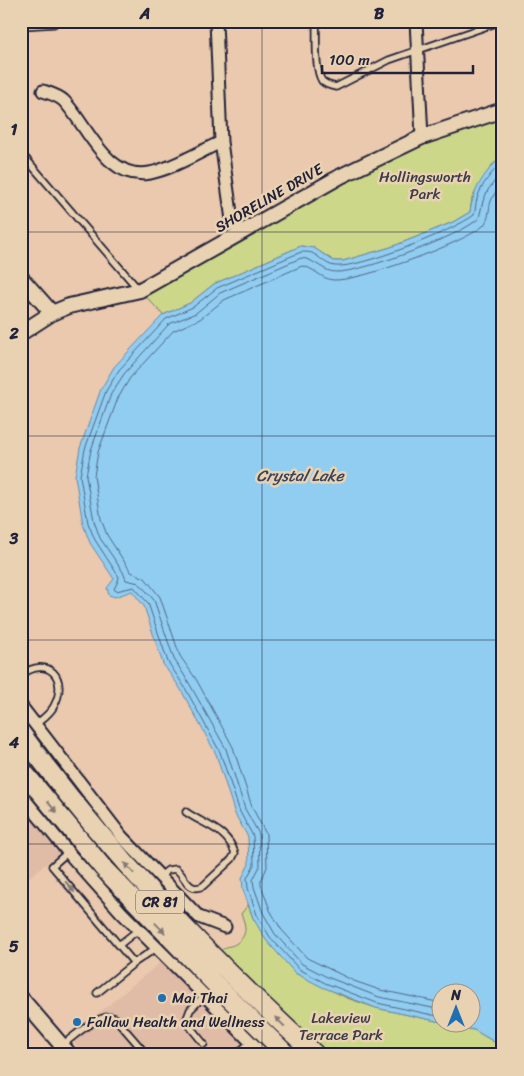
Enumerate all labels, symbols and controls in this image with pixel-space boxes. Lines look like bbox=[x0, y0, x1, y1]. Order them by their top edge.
text: A bbox=[139, 0, 150, 28]
text: B bbox=[374, 0, 385, 28]
scale bar bbox=[322, 42, 473, 74]
text: 100 m bbox=[329, 47, 370, 73]
text: 1 bbox=[11, 115, 18, 144]
street label: SHORELINE DRIVE bbox=[210, 156, 329, 240]
park label: Hollingsworth Park bbox=[379, 164, 471, 207]
text: 2 bbox=[8, 319, 19, 348]
water label: Crystal Lake bbox=[257, 461, 346, 490]
text: 3 bbox=[9, 524, 19, 553]
text: 4 bbox=[8, 728, 19, 757]
one-way arrow bbox=[46, 800, 57, 813]
one-way arrow bbox=[123, 863, 135, 875]
one-way arrow bbox=[65, 880, 76, 893]
road number: CR 81 bbox=[136, 890, 184, 914]
one-way arrow bbox=[154, 921, 166, 933]
text: 5 bbox=[9, 932, 19, 961]
text: N bbox=[450, 983, 461, 1008]
north arrow bbox=[432, 984, 482, 1034]
place label: Mai Thai bbox=[172, 985, 228, 1011]
marker: Mai Thai bbox=[156, 992, 168, 1004]
park label: Lakeview Terrace Park bbox=[299, 1005, 383, 1048]
place label: Fallaw Health and Wellness bbox=[87, 1009, 265, 1035]
marker: Fallaw Health and Wellness bbox=[71, 1016, 83, 1028]
one-way arrow bbox=[274, 1016, 286, 1028]

